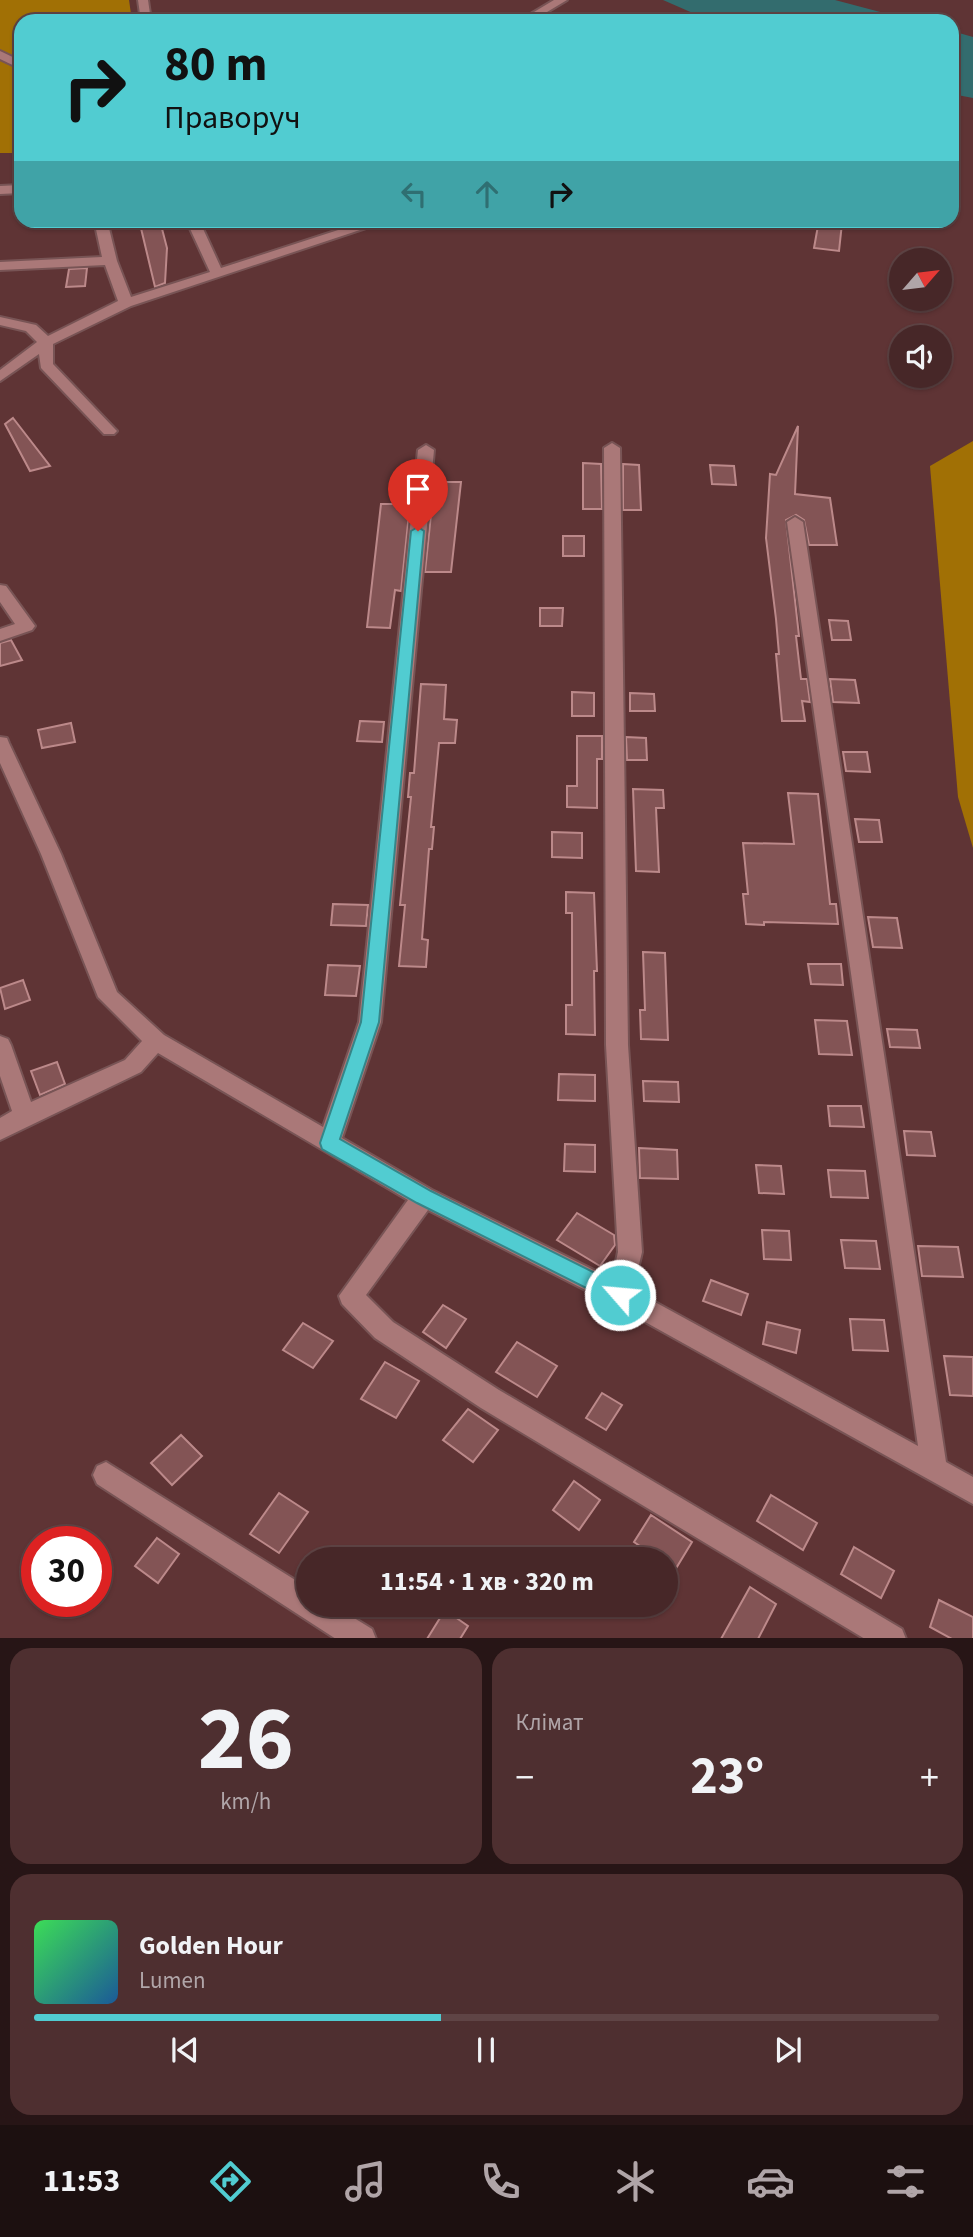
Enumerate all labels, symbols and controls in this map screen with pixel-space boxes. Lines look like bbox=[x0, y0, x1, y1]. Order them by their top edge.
text: 80 m bbox=[164, 30, 268, 100]
icon: right bbox=[49, 42, 140, 133]
text: Праворуч bbox=[164, 95, 301, 141]
icon: left bbox=[395, 175, 433, 213]
icon: ahead bbox=[468, 175, 506, 213]
icon: right bbox=[541, 175, 579, 213]
north arrow bbox=[889, 248, 952, 312]
map controls bbox=[889, 248, 952, 388]
button: sound bbox=[889, 325, 952, 388]
pin bbox=[388, 459, 448, 531]
icon: arrive bbox=[399, 470, 437, 508]
position arrow bbox=[583, 1258, 657, 1332]
speed limit sign: 30 bbox=[21, 1526, 112, 1617]
text: 11:54 · 1 хв · 320 m bbox=[380, 1563, 594, 1600]
text: 26 bbox=[198, 1675, 294, 1804]
text: Клімат bbox=[516, 1706, 584, 1739]
text: 23° bbox=[690, 1740, 764, 1814]
text: − bbox=[516, 1751, 534, 1805]
text: + bbox=[920, 1751, 939, 1805]
text: km/h bbox=[220, 1785, 271, 1818]
text: Golden Hour bbox=[139, 1927, 283, 1964]
text: Lumen bbox=[139, 1964, 206, 1997]
icon: previous bbox=[166, 2031, 204, 2069]
icon: pause bbox=[467, 2031, 505, 2069]
icon: next bbox=[769, 2031, 807, 2069]
icon: directions bbox=[206, 2157, 255, 2206]
icon: music bbox=[341, 2157, 390, 2206]
icon: phone bbox=[476, 2157, 525, 2206]
icon: climate bbox=[611, 2157, 660, 2206]
icon: car bbox=[746, 2157, 795, 2206]
icon: filters bbox=[881, 2157, 930, 2206]
text: 11:53 bbox=[43, 2158, 120, 2204]

